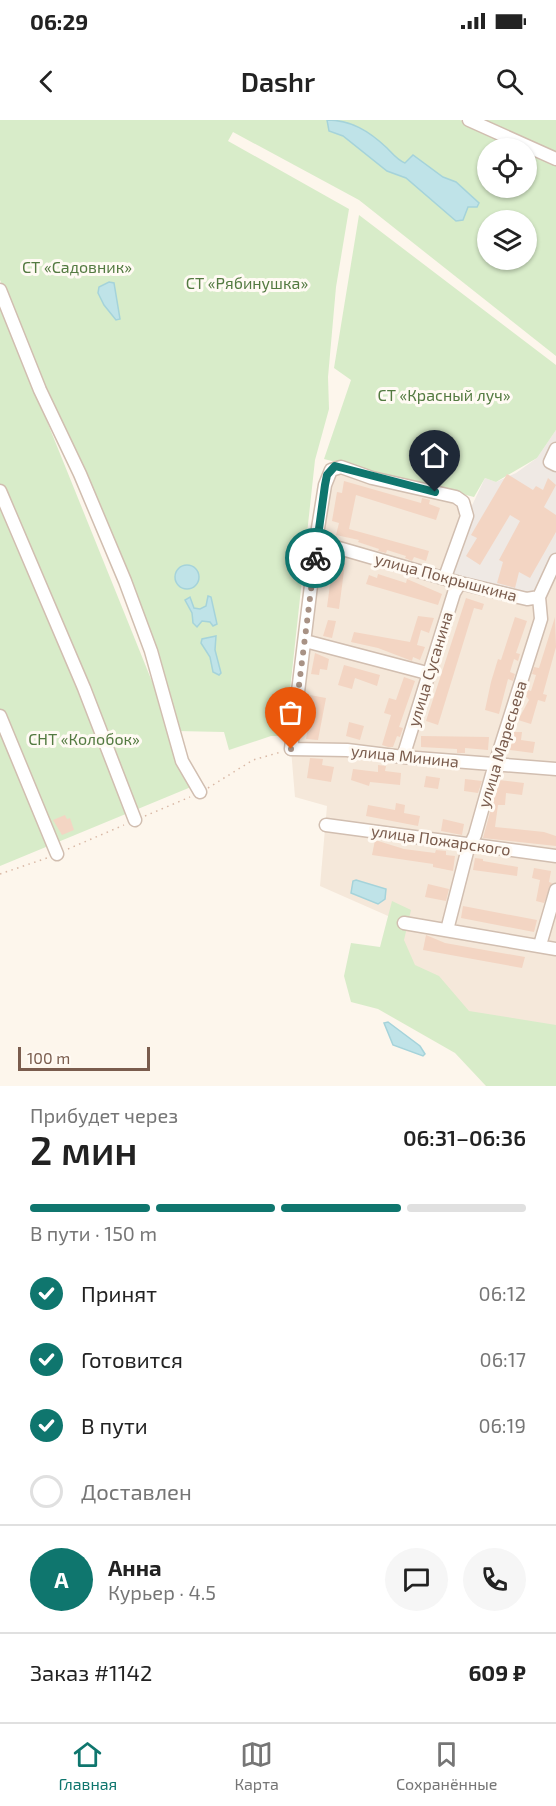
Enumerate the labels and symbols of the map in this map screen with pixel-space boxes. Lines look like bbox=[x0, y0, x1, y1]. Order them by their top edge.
park label: СТ «Садовник» bbox=[22, 257, 132, 276]
park label: СТ «Рябинушка» bbox=[186, 273, 308, 293]
park label: СТ «Красный луч» bbox=[378, 385, 511, 405]
pin bbox=[409, 430, 460, 492]
courier bbox=[285, 528, 345, 588]
street label: улица Покрышкина bbox=[373, 548, 519, 606]
street label: улица Сусанина bbox=[403, 609, 457, 729]
street label: улица Маресьева bbox=[473, 678, 531, 810]
pin bbox=[265, 687, 316, 749]
park label: СНТ «Колобок» bbox=[28, 729, 140, 748]
street label: улица Минина bbox=[350, 740, 460, 772]
street label: улица Пожарского bbox=[370, 820, 512, 860]
scale bar bbox=[18, 1044, 150, 1072]

